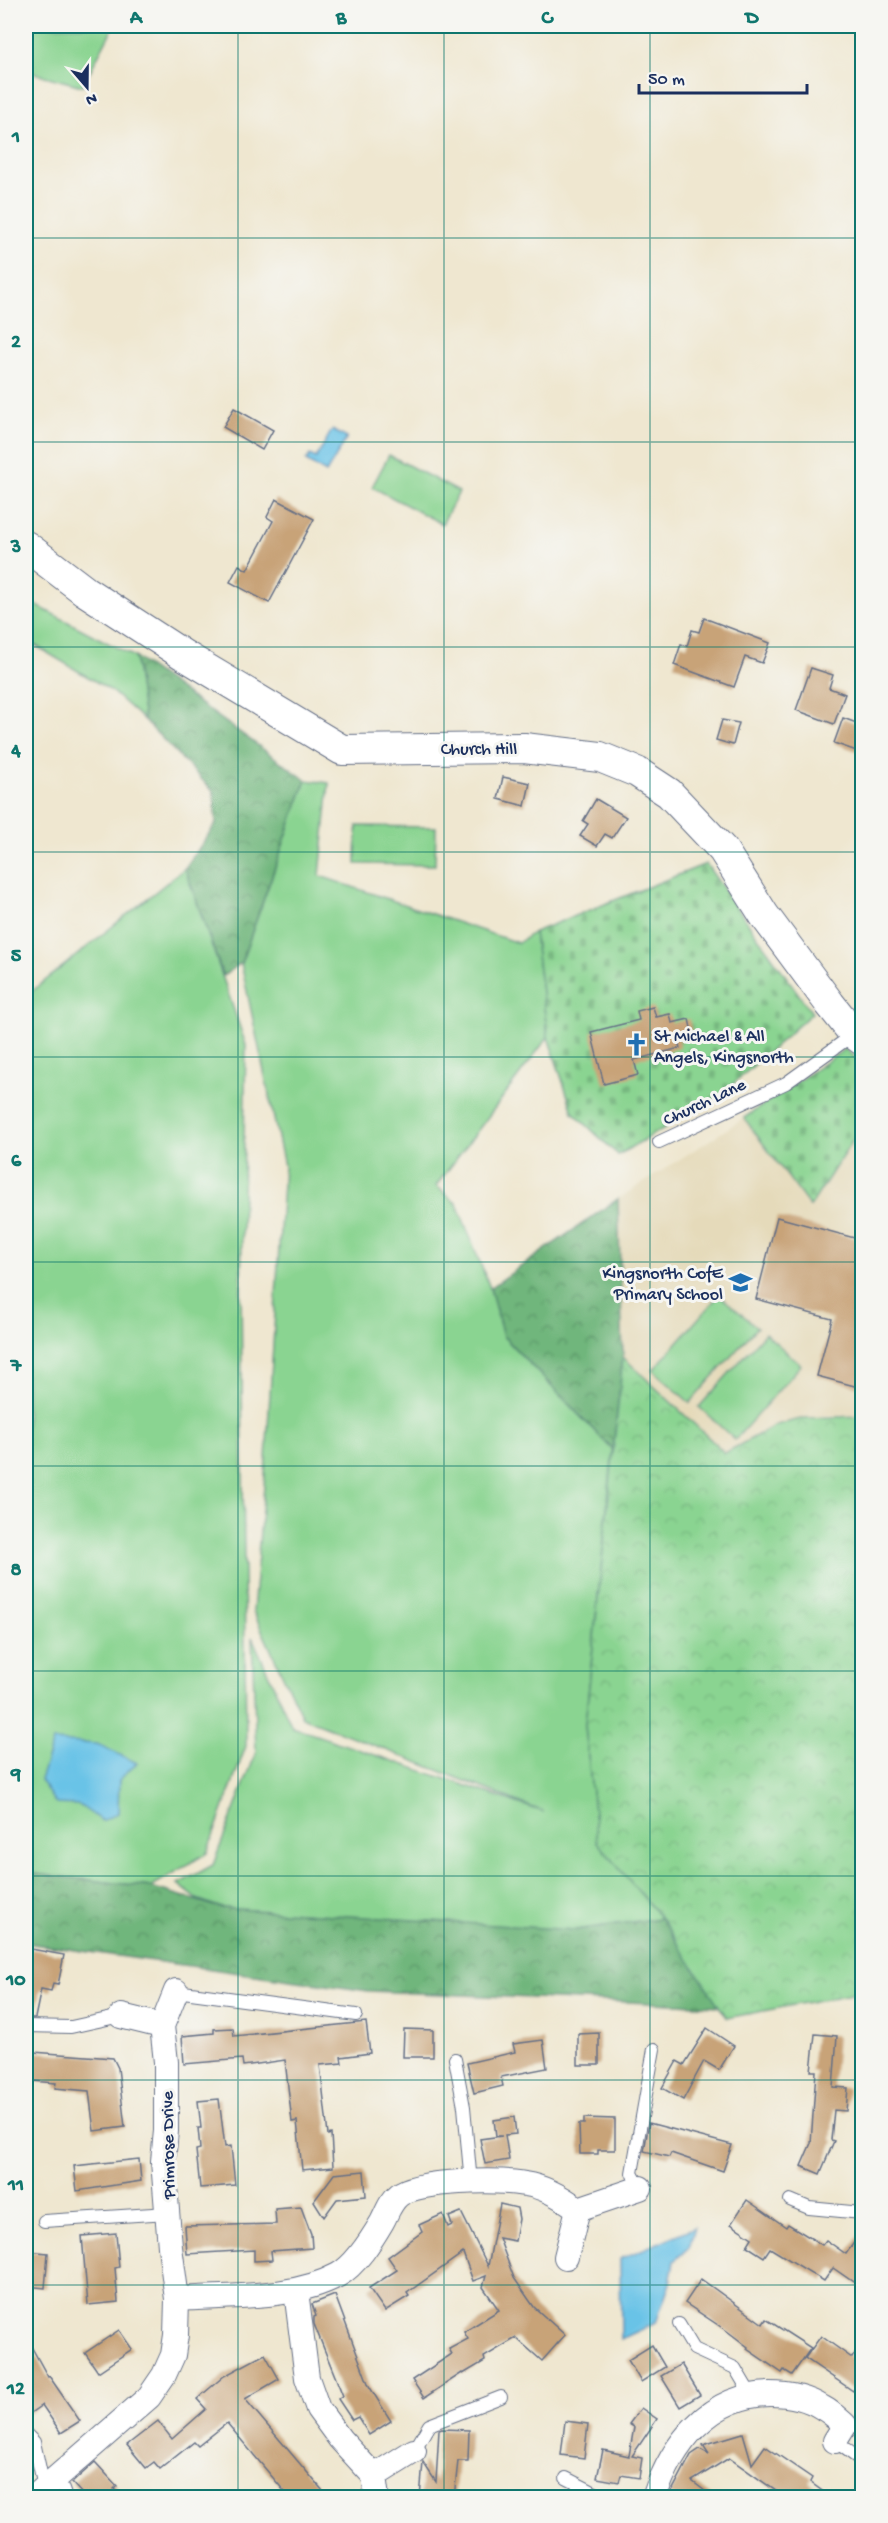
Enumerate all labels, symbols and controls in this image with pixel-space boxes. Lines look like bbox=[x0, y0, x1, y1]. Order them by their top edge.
text: A bbox=[129, 8, 144, 31]
text: B bbox=[335, 8, 347, 31]
text: C bbox=[541, 8, 555, 31]
text: D bbox=[743, 8, 759, 31]
north arrow bbox=[57, 57, 117, 117]
scale bar bbox=[639, 57, 807, 95]
text: 50 m bbox=[648, 70, 685, 91]
text: N bbox=[82, 87, 99, 109]
text: 1 bbox=[11, 127, 20, 150]
text: 2 bbox=[11, 332, 21, 355]
text: 3 bbox=[10, 537, 21, 560]
street label: Church Hill bbox=[441, 740, 517, 761]
text: 4 bbox=[10, 741, 21, 764]
text: 5 bbox=[11, 946, 22, 969]
place label: St Michael & All Angels, Kingsnorth bbox=[654, 1027, 794, 1069]
church icon: St Michael & All Angels, Kingsnorth bbox=[623, 1032, 649, 1058]
street label: Church Lane bbox=[660, 1075, 750, 1132]
text: 6 bbox=[11, 1151, 22, 1174]
place label: Kingsnorth CofE Primary School bbox=[602, 1264, 724, 1306]
school or university icon: Kingsnorth CofE Primary School bbox=[728, 1269, 754, 1295]
text: 7 bbox=[10, 1356, 23, 1379]
text: 8 bbox=[11, 1560, 22, 1583]
text: 9 bbox=[10, 1765, 21, 1788]
text: 10 bbox=[5, 1970, 26, 1993]
street label: Primrose Drive bbox=[158, 2090, 181, 2200]
text: 11 bbox=[7, 2175, 24, 2198]
text: 12 bbox=[6, 2379, 25, 2402]

